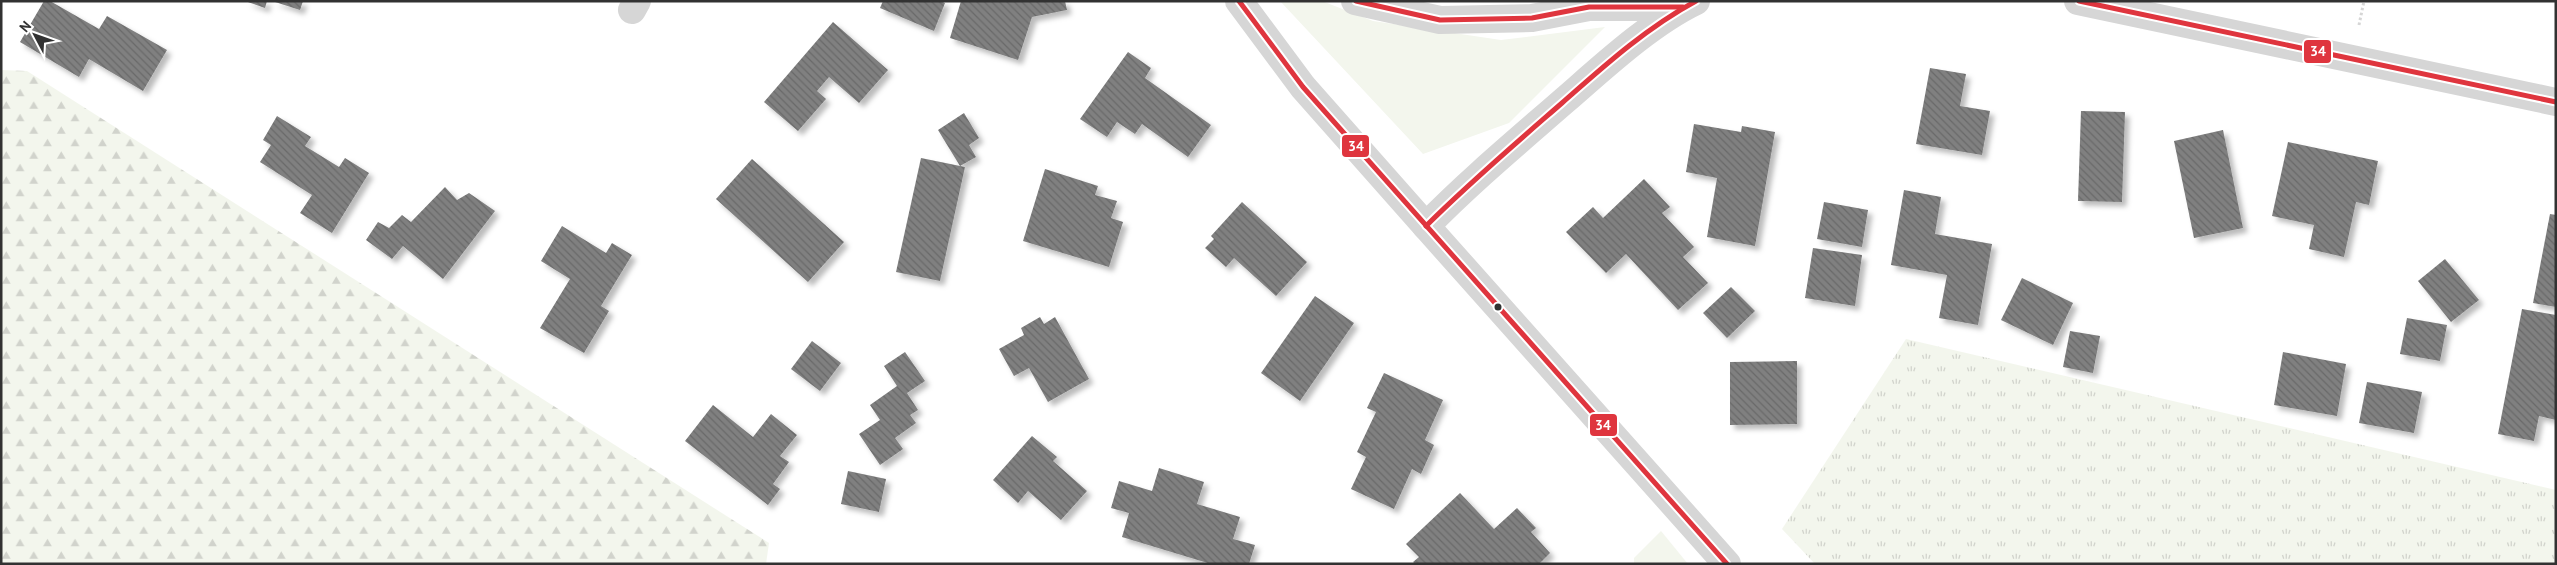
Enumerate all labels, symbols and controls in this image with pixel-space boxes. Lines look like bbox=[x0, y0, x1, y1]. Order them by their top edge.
north arrow bbox=[10, 10, 60, 60]
text: N bbox=[15, 17, 35, 36]
line badge: 34 bbox=[2303, 39, 2332, 64]
text: 34 bbox=[2310, 42, 2326, 60]
line badge: 34 bbox=[1341, 134, 1370, 158]
text: 34 bbox=[1348, 137, 1364, 155]
unlabelled marker bbox=[1493, 302, 1503, 312]
line badge: 34 bbox=[1589, 413, 1618, 437]
text: 34 bbox=[1595, 416, 1611, 434]

